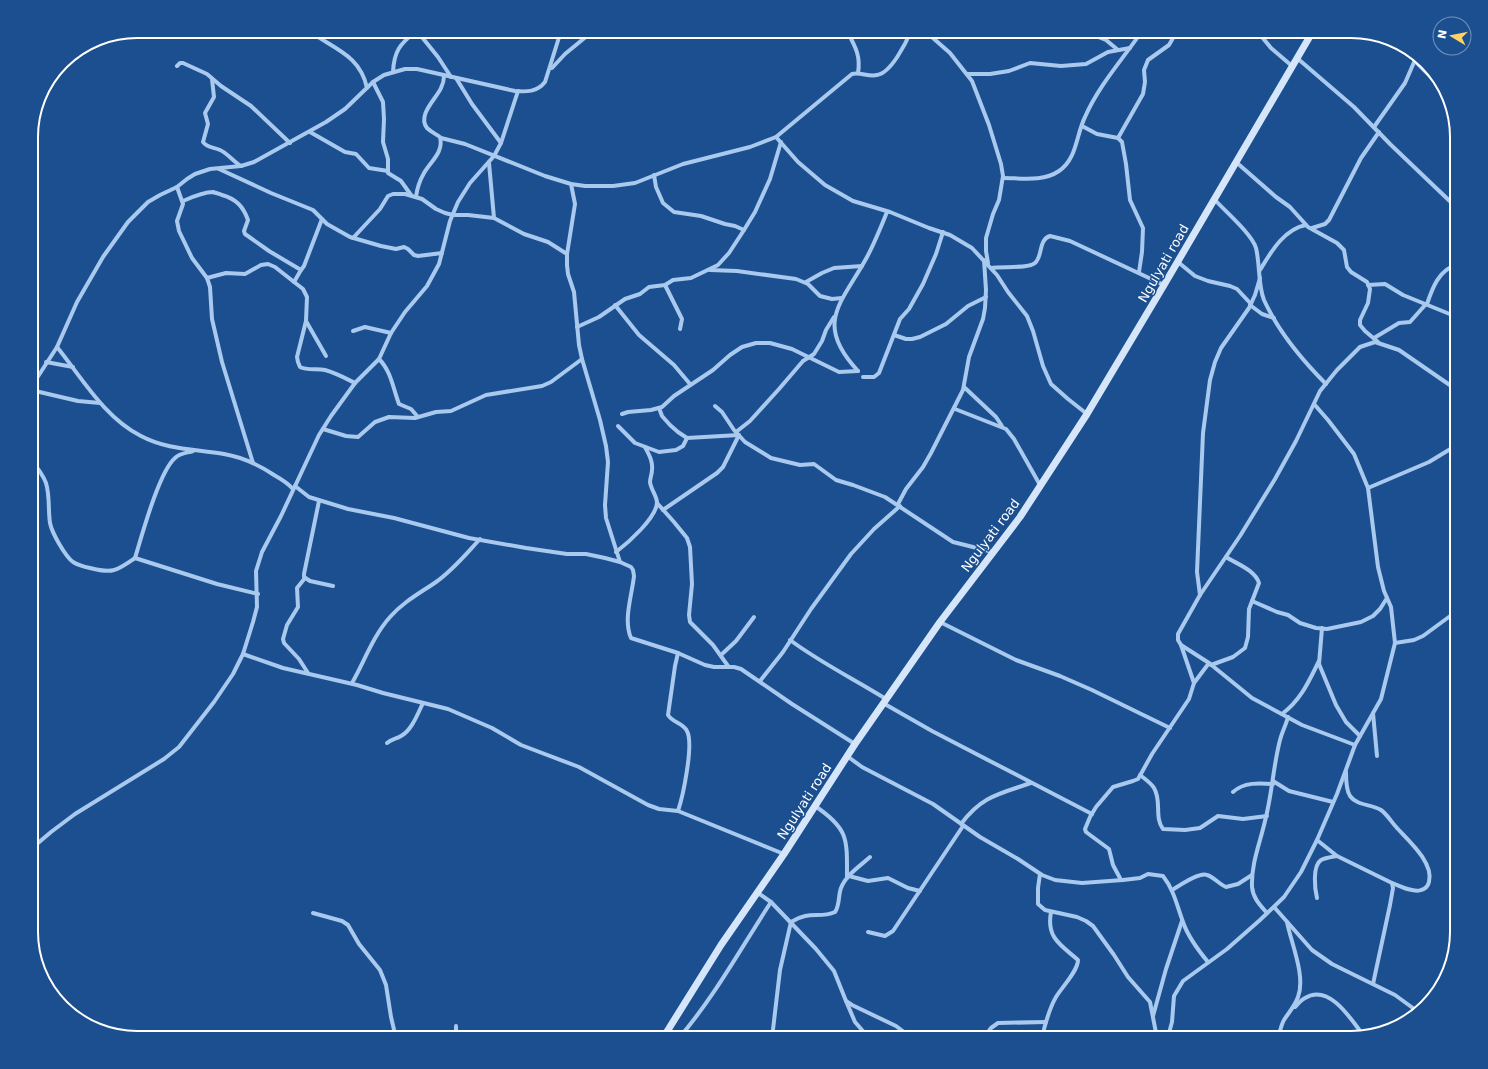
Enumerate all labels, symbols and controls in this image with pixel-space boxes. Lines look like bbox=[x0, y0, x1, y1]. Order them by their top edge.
north arrow bbox=[1432, 16, 1472, 56]
text: N bbox=[1435, 29, 1450, 40]
street label: Ngulyati road bbox=[1135, 222, 1192, 305]
street label: Ngulyati road bbox=[958, 496, 1023, 575]
street label: Ngulyati road bbox=[774, 760, 835, 842]

